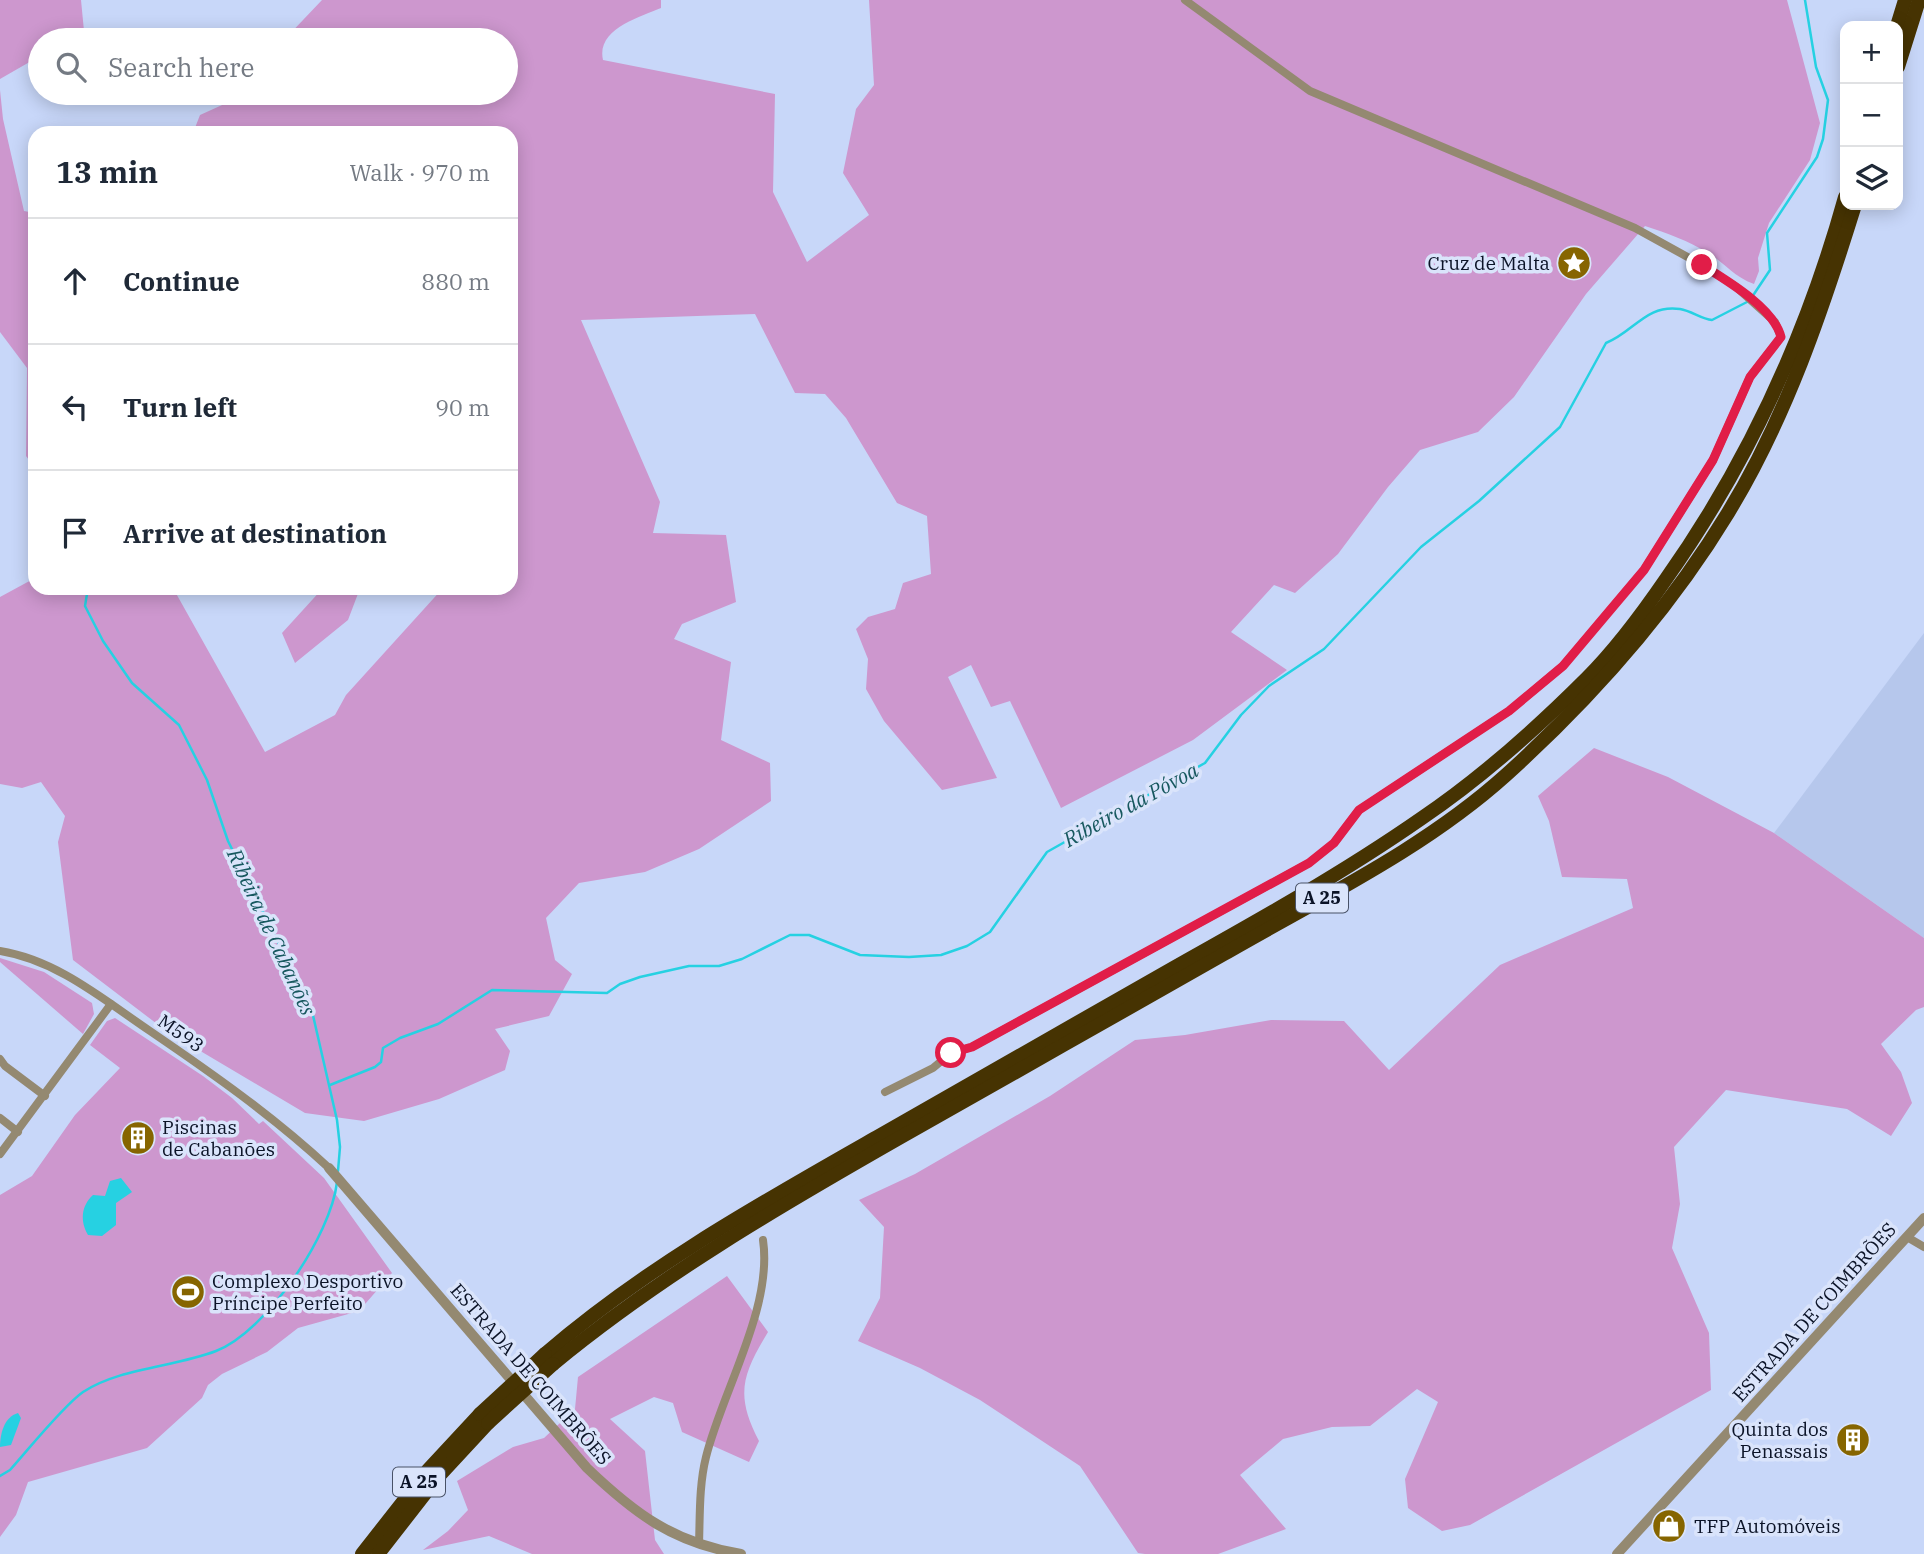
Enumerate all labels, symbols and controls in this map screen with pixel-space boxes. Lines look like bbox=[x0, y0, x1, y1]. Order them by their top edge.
map controls bbox=[1840, 21, 1903, 210]
button: + bbox=[1840, 21, 1903, 84]
search box bbox=[28, 28, 518, 105]
icon: search bbox=[52, 48, 90, 86]
text: Search here bbox=[108, 50, 254, 84]
button: − bbox=[1840, 84, 1903, 147]
button: layers bbox=[1840, 147, 1903, 210]
text: 13 min bbox=[56, 152, 158, 191]
text: Walk · 970 m bbox=[349, 157, 490, 187]
place icon: Cruz de Malta bbox=[1555, 244, 1593, 282]
route end bbox=[1686, 249, 1717, 280]
place label: Cruz de Malta bbox=[1427, 251, 1550, 275]
icon: ahead bbox=[56, 262, 94, 300]
text: Continue bbox=[123, 264, 240, 298]
text: 880 m bbox=[421, 266, 490, 296]
icon: left bbox=[56, 388, 94, 426]
text: Turn left bbox=[123, 390, 237, 424]
text: 90 m bbox=[435, 392, 490, 422]
icon: arrive bbox=[56, 514, 94, 552]
text: Arrive at destination bbox=[123, 516, 387, 550]
water label: Ribeiro da Póvoa bbox=[1057, 755, 1204, 853]
water label: Ribeira de Cabanões bbox=[221, 843, 323, 1020]
road number: A 25 bbox=[1296, 884, 1348, 912]
street label: M593 bbox=[153, 1009, 209, 1057]
route start bbox=[935, 1037, 966, 1068]
place label: Piscinas de Cabanões bbox=[162, 1115, 275, 1161]
building icon: Piscinas de Cabanões bbox=[119, 1119, 157, 1157]
street label: ESTRADA DE COIMBRÕES bbox=[1727, 1217, 1901, 1407]
place label: Complexo Desportivo Príncipe Perfeito bbox=[212, 1269, 403, 1315]
sports icon: Complexo Desportivo Príncipe Perfeito bbox=[169, 1273, 207, 1311]
street label: ESTRADA DE COIMBRÕES bbox=[446, 1278, 616, 1470]
place label: Quinta dos Penassais bbox=[1731, 1417, 1828, 1463]
building icon: Quinta dos Penassais bbox=[1834, 1421, 1872, 1459]
road number: A 25 bbox=[393, 1468, 445, 1497]
shop icon: TFP Automóveis bbox=[1650, 1507, 1688, 1545]
place label: TFP Automóveis bbox=[1694, 1514, 1840, 1538]

